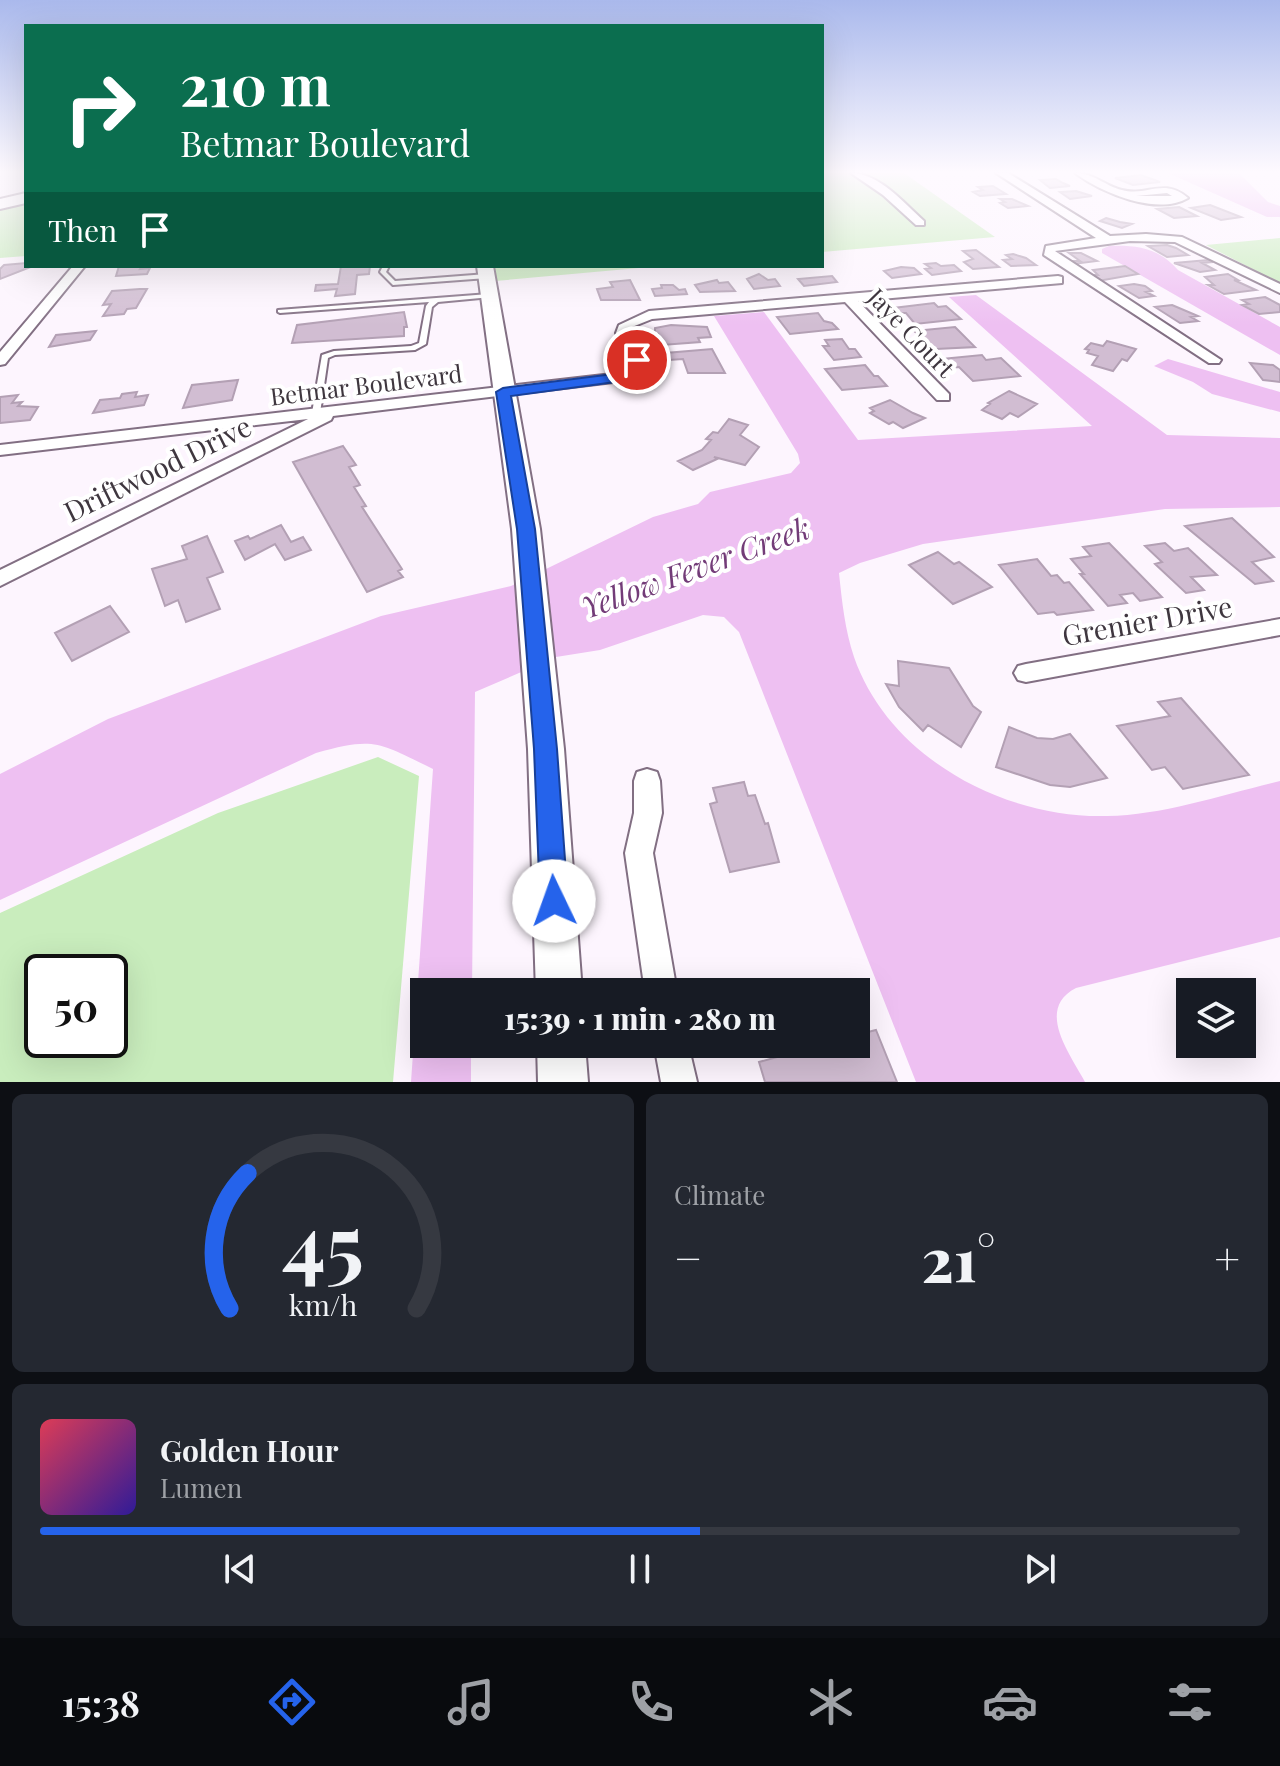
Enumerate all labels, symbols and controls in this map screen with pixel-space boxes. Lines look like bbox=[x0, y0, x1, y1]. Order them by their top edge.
text: 210 m bbox=[180, 46, 331, 121]
icon: right bbox=[48, 56, 152, 160]
text: Betmar Boulevard bbox=[180, 118, 470, 166]
icon: arrive bbox=[133, 208, 177, 252]
text: Then bbox=[48, 210, 117, 250]
street label: Jaye Court bbox=[861, 280, 963, 384]
pin bbox=[603, 326, 671, 394]
icon: arrive bbox=[615, 338, 659, 382]
street label: Betmar Boulevard bbox=[268, 356, 464, 412]
street label: Driftwood Drive bbox=[57, 407, 257, 529]
water label: Yellow Fever Creek bbox=[575, 507, 815, 627]
street label: Grenier Drive bbox=[1059, 587, 1235, 653]
position arrow bbox=[512, 859, 596, 943]
speed limit sign: 50 bbox=[24, 954, 128, 1058]
map controls bbox=[1176, 978, 1256, 1058]
button: layers bbox=[1176, 978, 1256, 1058]
text: 15:39 · 1 min · 280 m bbox=[504, 998, 776, 1038]
text: Climate bbox=[674, 1177, 765, 1212]
text: 45 bbox=[282, 1185, 364, 1296]
text: 21° bbox=[922, 1217, 995, 1297]
text: − bbox=[674, 1227, 702, 1286]
text: + bbox=[1214, 1227, 1240, 1286]
text: km/h bbox=[289, 1285, 357, 1323]
text: Golden Hour bbox=[160, 1430, 339, 1470]
text: Lumen bbox=[160, 1470, 242, 1505]
icon: previous bbox=[218, 1547, 262, 1591]
icon: pause bbox=[618, 1547, 662, 1591]
icon: next bbox=[1018, 1547, 1062, 1591]
icon: directions bbox=[264, 1674, 320, 1730]
icon: music bbox=[443, 1674, 499, 1730]
icon: phone bbox=[623, 1674, 679, 1730]
icon: climate bbox=[803, 1674, 859, 1730]
icon: car bbox=[982, 1674, 1038, 1730]
icon: filters bbox=[1162, 1674, 1218, 1730]
text: 15:38 bbox=[62, 1678, 140, 1726]

